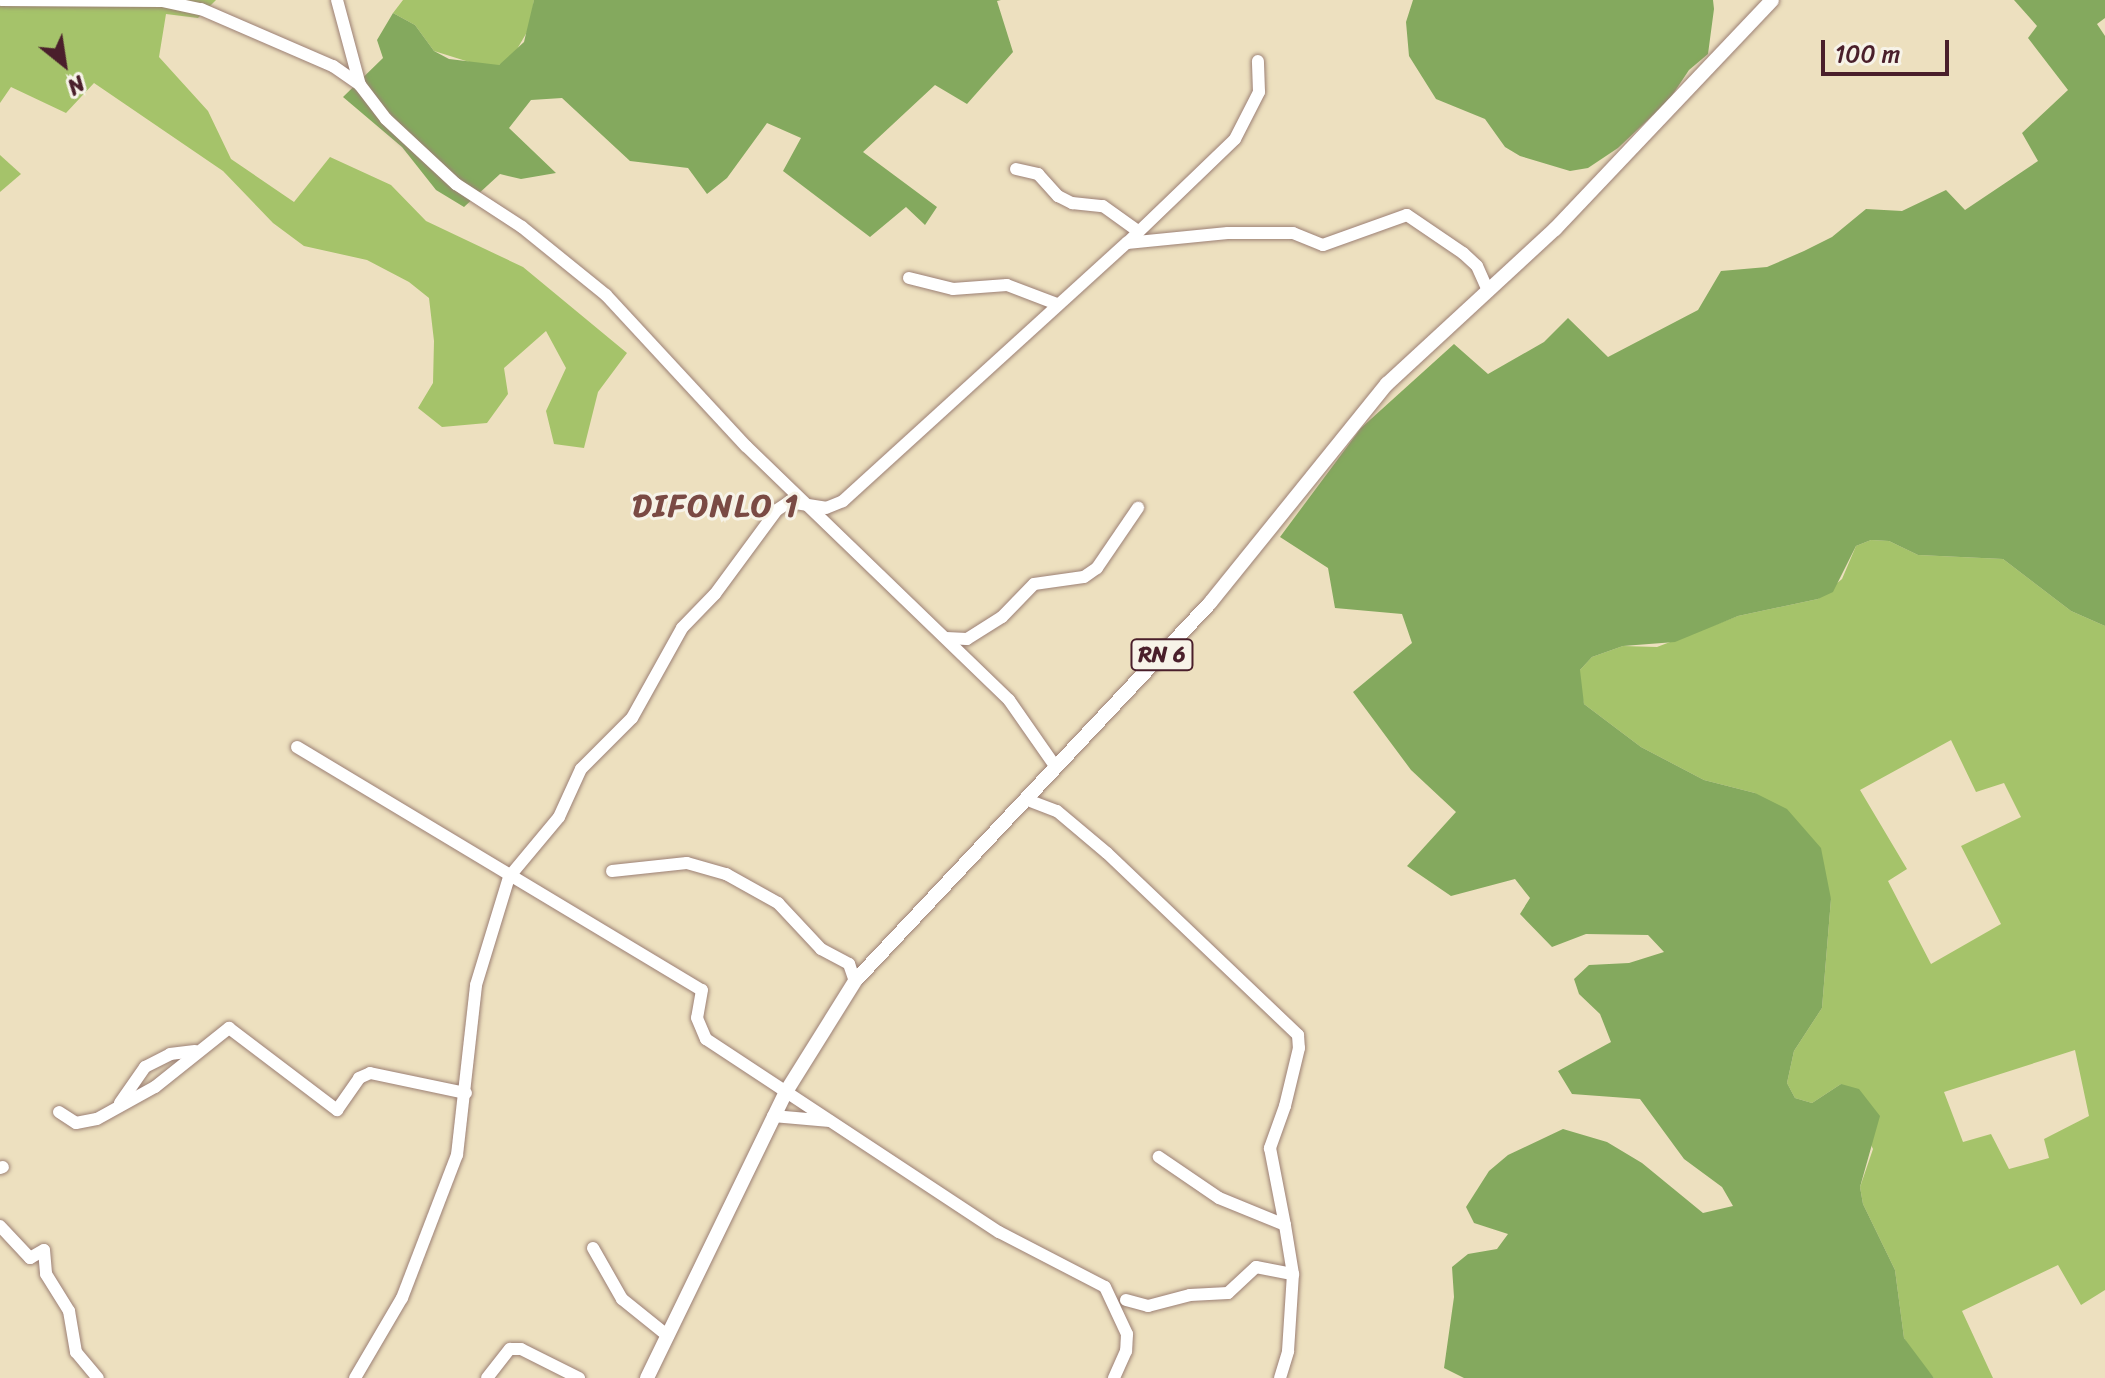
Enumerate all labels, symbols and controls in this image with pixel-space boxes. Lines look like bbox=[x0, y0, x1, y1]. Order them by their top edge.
north arrow bbox=[24, 24, 104, 104]
scale bar bbox=[1825, 24, 1953, 74]
text: 100 m bbox=[1835, 33, 1900, 75]
text: N bbox=[60, 65, 93, 106]
district label: DIFONLO 1 bbox=[632, 487, 800, 525]
road number: RN 6 bbox=[1130, 637, 1194, 673]

